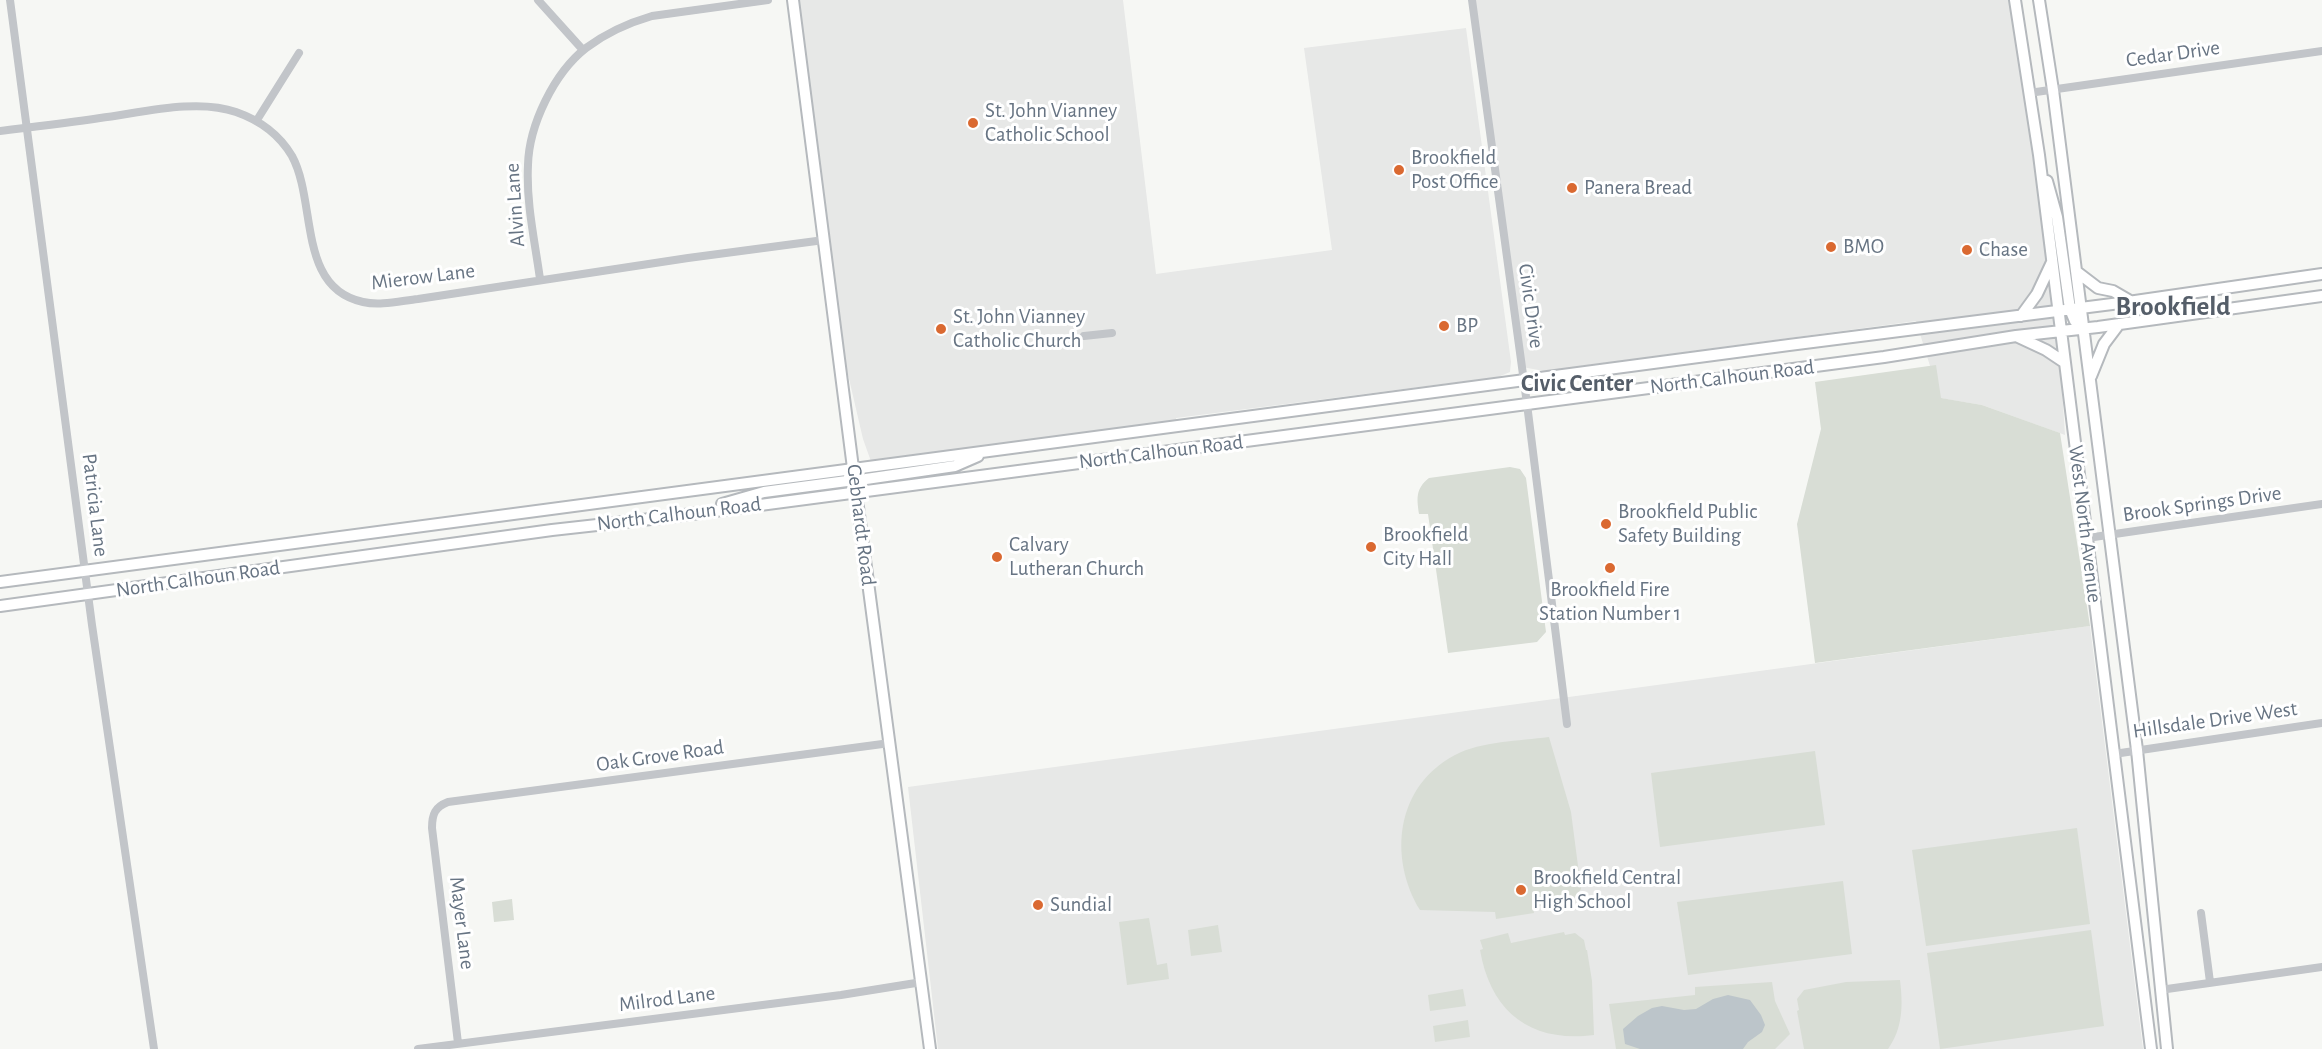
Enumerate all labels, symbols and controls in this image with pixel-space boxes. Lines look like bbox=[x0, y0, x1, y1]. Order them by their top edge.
street label: Cedar Drive bbox=[2124, 35, 2222, 73]
place label: St. John Vianney Catholic School bbox=[985, 98, 1117, 148]
marker: St. John Vianney Catholic School bbox=[966, 116, 980, 130]
place label: Brookfield Post Office bbox=[1411, 145, 1498, 195]
street label: Alvin Lane bbox=[499, 162, 531, 248]
marker: Brookfield Post Office bbox=[1392, 163, 1406, 177]
place label: Panera Bread bbox=[1584, 175, 1692, 201]
marker: Panera Bread bbox=[1565, 181, 1579, 195]
place label: BMO bbox=[1843, 234, 1884, 260]
place label: Chase bbox=[1979, 237, 2028, 263]
marker: BMO bbox=[1824, 240, 1838, 254]
marker: Chase bbox=[1960, 243, 1974, 257]
street label: Mierow Lane bbox=[370, 258, 476, 296]
street label: Civic Drive bbox=[1513, 262, 1549, 350]
district label: Brookfield bbox=[2115, 291, 2231, 323]
place label: St. John Vianney Catholic Church bbox=[953, 304, 1085, 354]
place label: BP bbox=[1456, 313, 1478, 339]
marker: BP bbox=[1437, 319, 1451, 333]
marker: St. John Vianney Catholic Church bbox=[934, 322, 948, 336]
street label: North Calhoun Road bbox=[1648, 354, 1816, 400]
district label: Civic Center bbox=[1521, 370, 1633, 398]
street label: North Calhoun Road bbox=[1077, 429, 1245, 475]
street label: West North Avenue bbox=[2063, 444, 2107, 604]
street label: Patricia Lane bbox=[76, 452, 114, 558]
street label: Gebhardt Road bbox=[841, 463, 881, 587]
street label: Brook Springs Drive bbox=[2121, 480, 2283, 528]
street label: North Calhoun Road bbox=[595, 491, 763, 537]
place label: Brookfield Public Safety Building bbox=[1618, 499, 1757, 549]
marker: Brookfield Public Safety Building bbox=[1599, 517, 1613, 531]
place label: Brookfield City Hall bbox=[1383, 522, 1468, 572]
place label: Calvary Lutheran Church bbox=[1009, 532, 1144, 582]
marker: Brookfield City Hall bbox=[1364, 540, 1378, 554]
marker: Calvary Lutheran Church bbox=[990, 550, 1004, 564]
street label: North Calhoun Road bbox=[114, 555, 282, 603]
marker: Brookfield Fire Station Number 1 bbox=[1603, 561, 1617, 575]
place label: Brookfield Fire Station Number 1 bbox=[1539, 577, 1681, 627]
street label: Hillsdale Drive West bbox=[2131, 696, 2299, 744]
street label: Oak Grove Road bbox=[595, 735, 725, 777]
place label: Brookfield Central High School bbox=[1533, 865, 1681, 915]
street label: Mayer Lane bbox=[444, 875, 480, 971]
marker: Brookfield Central High School bbox=[1514, 883, 1528, 897]
place label: Sundial bbox=[1050, 892, 1112, 918]
marker: Sundial bbox=[1031, 898, 1045, 912]
street label: Milrod Lane bbox=[617, 981, 717, 1017]

